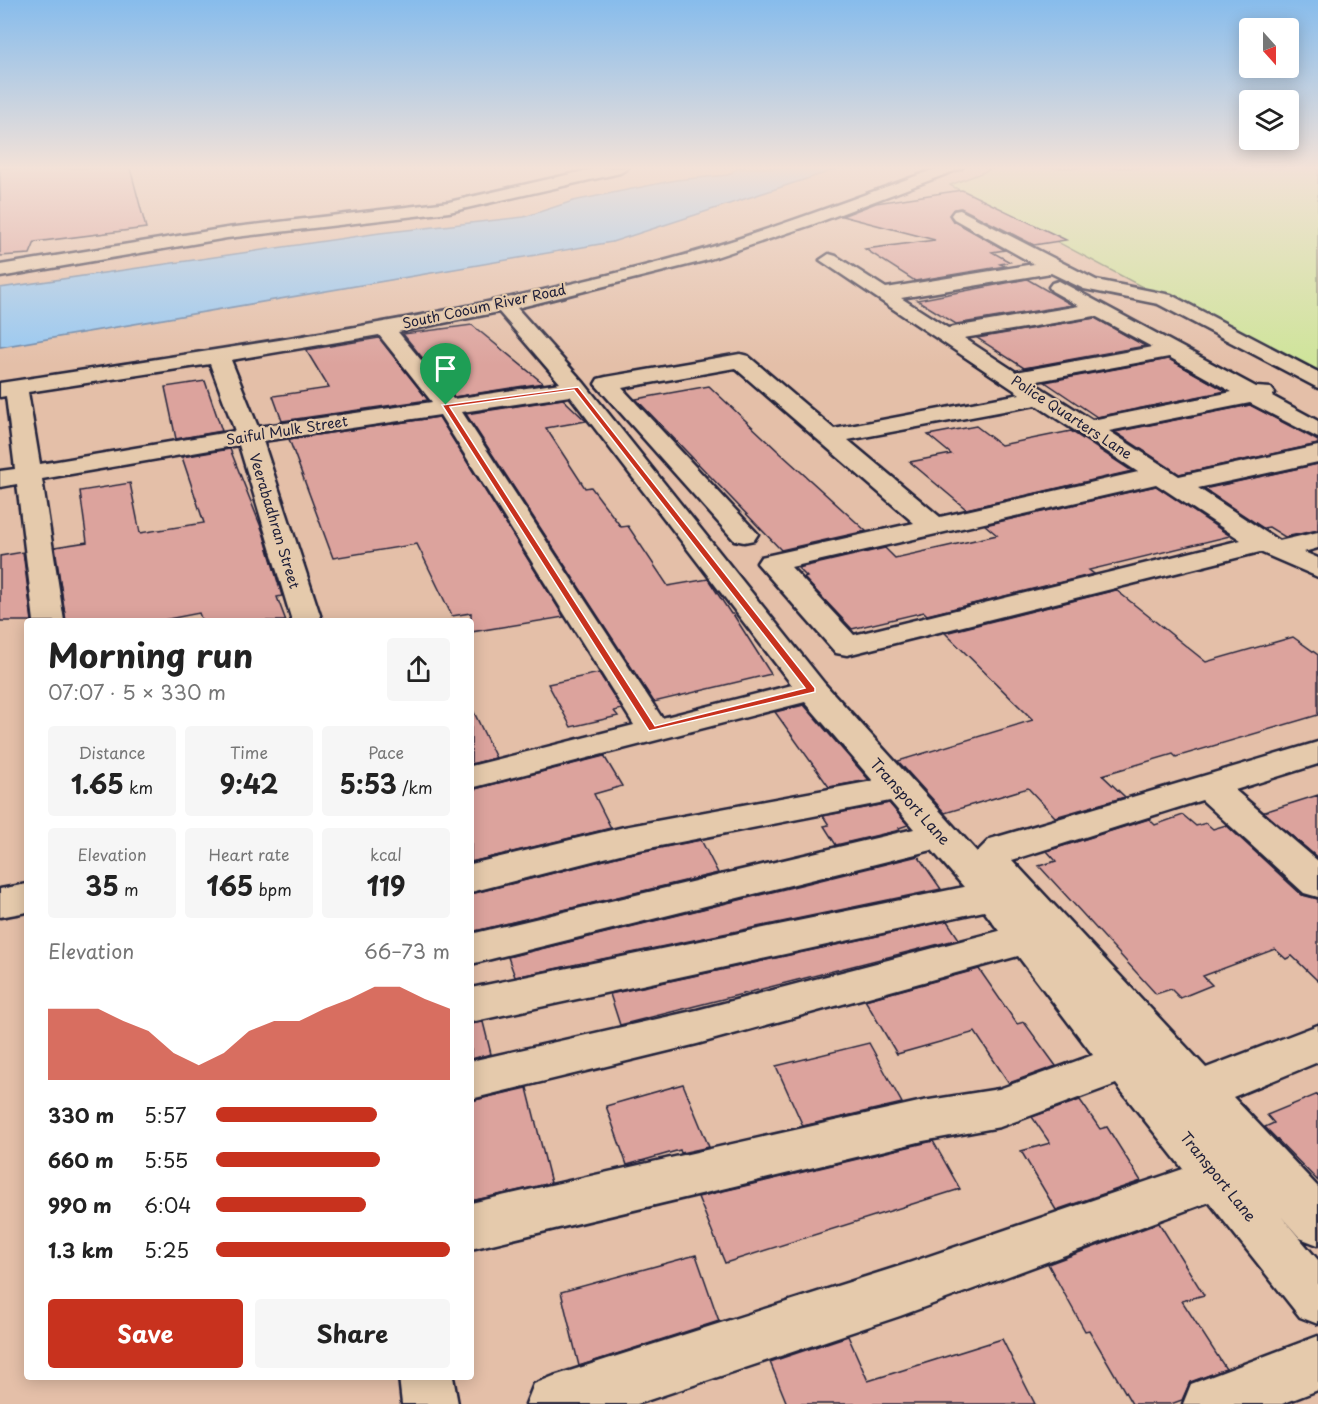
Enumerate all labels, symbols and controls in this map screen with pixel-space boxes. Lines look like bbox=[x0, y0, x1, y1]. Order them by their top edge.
north arrow bbox=[1239, 18, 1299, 78]
map controls bbox=[1239, 18, 1299, 150]
button: layers bbox=[1239, 90, 1299, 150]
street label: South Cooum River Road bbox=[400, 278, 568, 334]
pin bbox=[420, 343, 471, 405]
icon: arrive bbox=[429, 352, 462, 385]
street label: Police Quarters Lane bbox=[1007, 370, 1137, 464]
street label: Saiful Mulk Street bbox=[225, 410, 349, 450]
street label: Veerabadhran Street bbox=[244, 451, 306, 592]
text: Morning run bbox=[48, 629, 253, 679]
button: share bbox=[387, 638, 450, 701]
text: 07:07 · 5 × 330 m bbox=[48, 677, 226, 707]
text: Distance bbox=[78, 740, 146, 764]
text: Time bbox=[230, 740, 268, 764]
text: Pace bbox=[368, 740, 404, 764]
street label: Transport Lane bbox=[866, 752, 956, 850]
text: 1.65 bbox=[71, 764, 124, 803]
text: 9:42 bbox=[220, 764, 278, 803]
text: 5:53 bbox=[339, 764, 397, 803]
text: km bbox=[124, 775, 153, 799]
text: /km bbox=[397, 775, 433, 799]
text: Elevation bbox=[77, 842, 147, 866]
text: Heart rate bbox=[209, 842, 289, 866]
text: kcal bbox=[370, 842, 402, 866]
text: 35 bbox=[85, 866, 119, 905]
text: 165 bbox=[206, 866, 253, 905]
text: 119 bbox=[366, 866, 406, 905]
text: m bbox=[119, 877, 139, 901]
text: bpm bbox=[253, 877, 292, 901]
text: Elevation bbox=[48, 936, 134, 966]
text: 66–73 m bbox=[364, 936, 450, 966]
text: 330 m bbox=[48, 1100, 114, 1130]
text: 5:57 bbox=[144, 1100, 187, 1130]
street label: Transport Lane bbox=[1175, 1126, 1263, 1226]
text: 660 m bbox=[48, 1145, 114, 1175]
text: 5:55 bbox=[144, 1145, 188, 1175]
text: 990 m bbox=[48, 1190, 112, 1220]
text: 6:04 bbox=[144, 1190, 192, 1220]
text: 1.3 km bbox=[48, 1235, 114, 1265]
text: 5:25 bbox=[144, 1235, 189, 1265]
button: Save bbox=[48, 1299, 243, 1368]
button: Share bbox=[255, 1299, 450, 1368]

